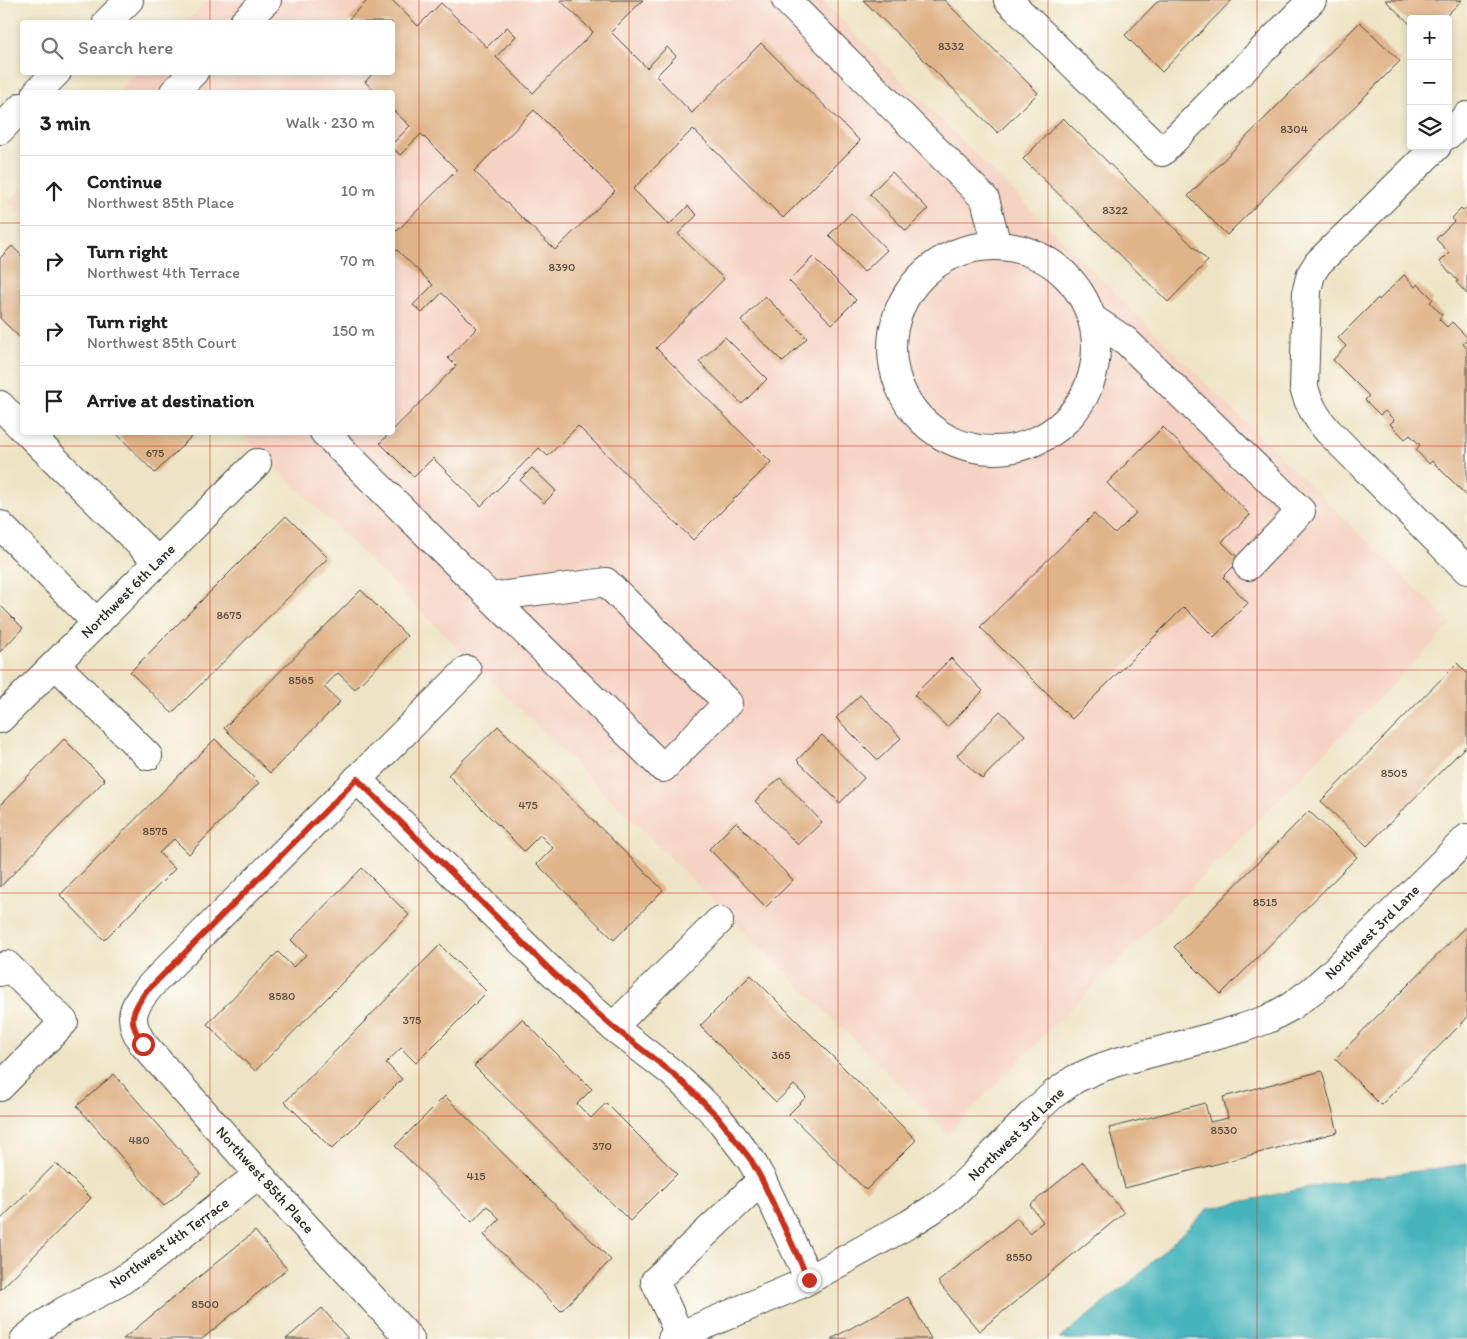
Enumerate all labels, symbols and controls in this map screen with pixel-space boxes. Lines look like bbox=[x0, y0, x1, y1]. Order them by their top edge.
map controls bbox=[1407, 15, 1452, 150]
button: + bbox=[1407, 15, 1452, 60]
search box bbox=[20, 20, 395, 75]
icon: search bbox=[38, 34, 66, 62]
text: Search here bbox=[78, 36, 173, 59]
house number: 8332 bbox=[938, 39, 965, 53]
button: − bbox=[1407, 60, 1452, 105]
button: layers bbox=[1407, 105, 1452, 150]
text: 3 min bbox=[40, 110, 90, 135]
text: Walk · 230 m bbox=[286, 113, 375, 132]
house number: 8304 bbox=[1280, 122, 1308, 136]
text: Continue bbox=[87, 170, 162, 193]
icon: ahead bbox=[40, 177, 68, 205]
text: 10 m bbox=[341, 181, 375, 200]
text: Northwest 85th Place bbox=[87, 193, 234, 212]
house number: 8322 bbox=[1102, 203, 1129, 217]
text: Turn right bbox=[87, 240, 168, 263]
icon: right bbox=[40, 247, 68, 275]
text: 70 m bbox=[340, 251, 375, 270]
house number: 8390 bbox=[549, 260, 575, 274]
text: Northwest 4th Terrace bbox=[87, 263, 240, 282]
text: Turn right bbox=[87, 310, 168, 333]
icon: right bbox=[40, 317, 68, 345]
text: 150 m bbox=[332, 321, 375, 340]
text: Northwest 85th Court bbox=[87, 333, 237, 352]
icon: arrive bbox=[40, 387, 68, 415]
text: Arrive at destination bbox=[87, 389, 254, 412]
house number: 675 bbox=[146, 446, 164, 460]
street label: Northwest 6th Lane bbox=[77, 540, 179, 642]
house number: 8675 bbox=[216, 608, 242, 622]
house number: 8565 bbox=[288, 673, 314, 687]
house number: 8505 bbox=[1381, 766, 1407, 780]
house number: 475 bbox=[518, 798, 538, 812]
house number: 8575 bbox=[142, 824, 168, 838]
street label: Northwest 3rd Lane bbox=[1321, 881, 1423, 983]
house number: 8515 bbox=[1253, 895, 1277, 909]
house number: 8580 bbox=[269, 989, 295, 1003]
house number: 375 bbox=[403, 1013, 421, 1027]
route start bbox=[132, 1033, 155, 1056]
house number: 365 bbox=[771, 1048, 791, 1062]
street label: Northwest 3rd Lane bbox=[964, 1083, 1068, 1185]
street label: Northwest 85th Place bbox=[212, 1123, 318, 1237]
house number: 8530 bbox=[1211, 1123, 1237, 1137]
house number: 480 bbox=[128, 1133, 150, 1147]
house number: 370 bbox=[592, 1139, 612, 1153]
house number: 415 bbox=[466, 1169, 486, 1183]
street label: Northwest 4th Terrace bbox=[106, 1194, 232, 1292]
house number: 8550 bbox=[1006, 1250, 1032, 1264]
route end bbox=[798, 1269, 821, 1292]
house number: 8500 bbox=[191, 1297, 219, 1311]

